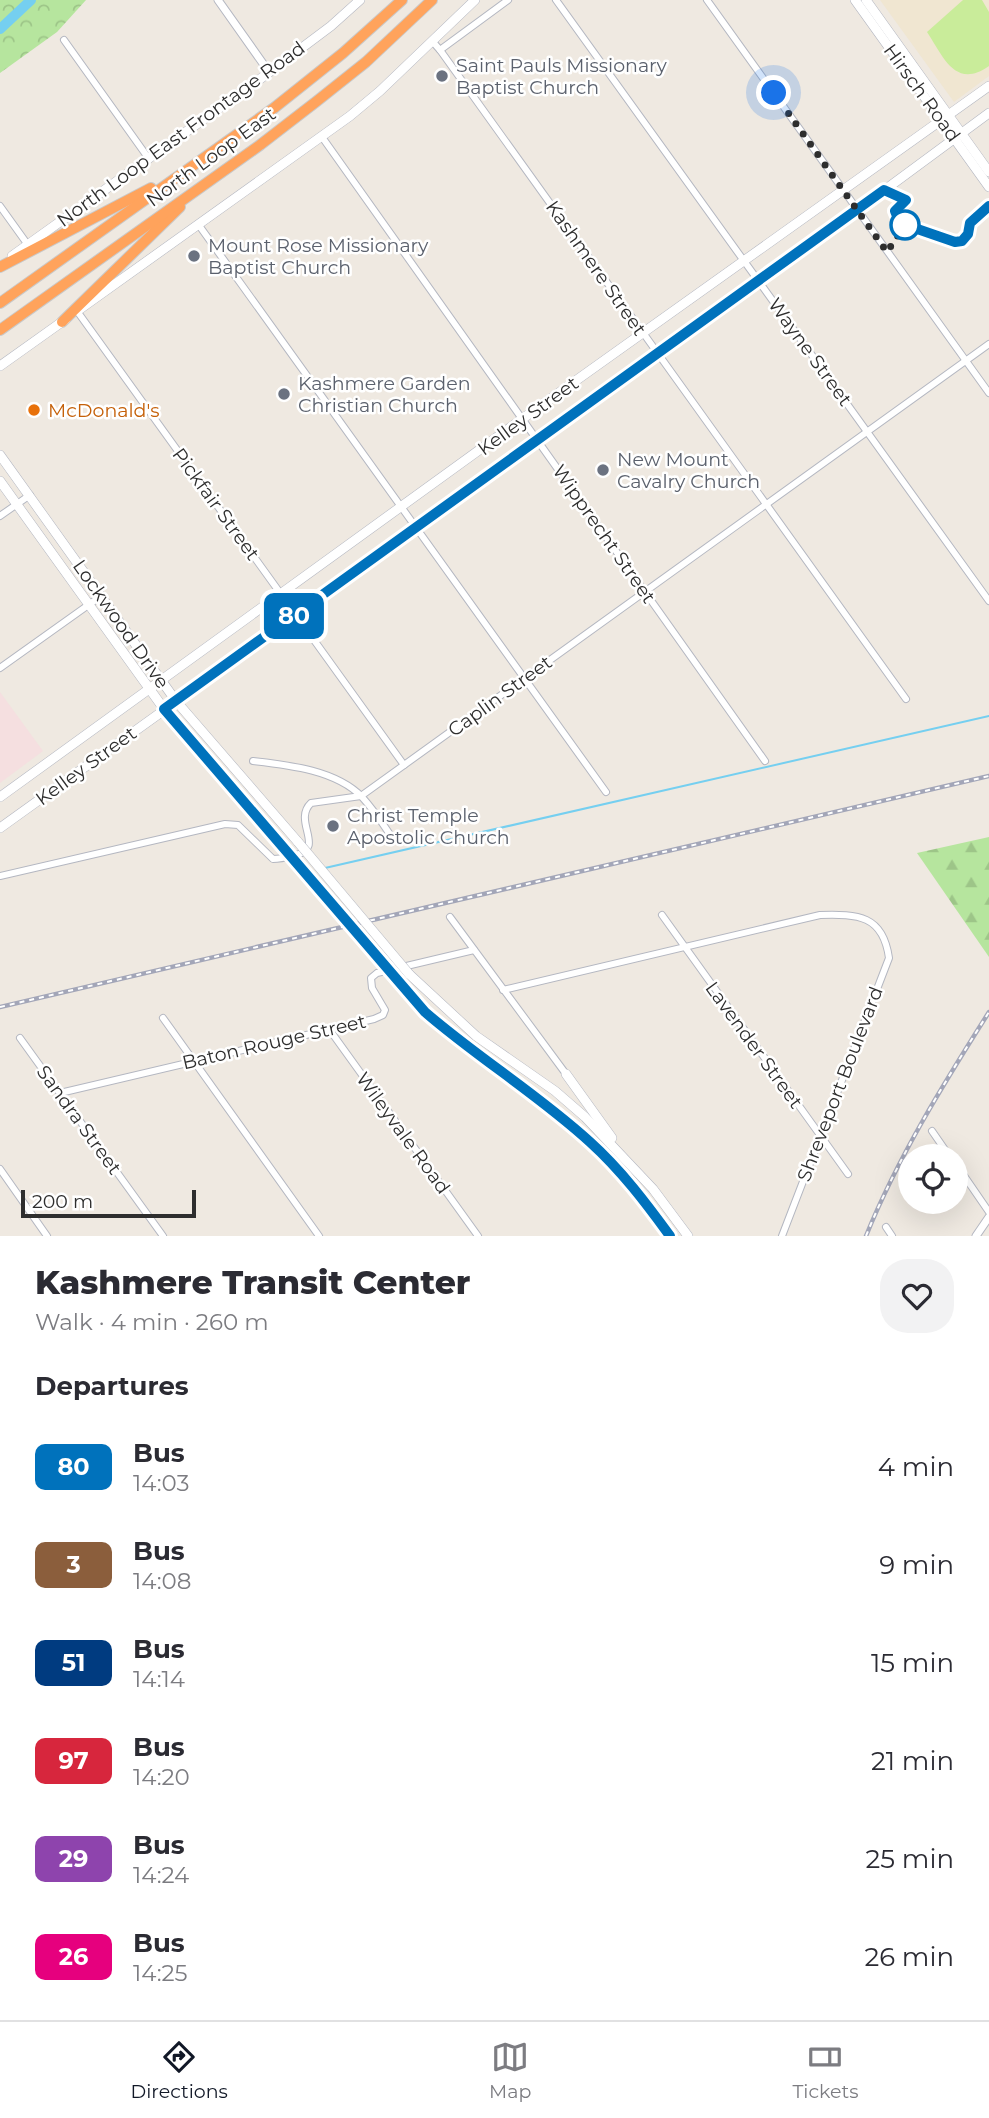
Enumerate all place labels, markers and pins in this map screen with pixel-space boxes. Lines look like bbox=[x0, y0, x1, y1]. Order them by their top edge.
place label: Saint Pauls Missionary Baptist Church bbox=[456, 54, 668, 99]
marker: Saint Pauls Missionary Baptist Church bbox=[434, 68, 450, 84]
unlabelled marker bbox=[890, 210, 920, 240]
place label: Mount Rose Missionary Baptist Church bbox=[208, 234, 429, 279]
marker: Mount Rose Missionary Baptist Church bbox=[186, 248, 202, 264]
place label: Kashmere Garden Christian Church bbox=[298, 372, 471, 417]
marker: Kashmere Garden Christian Church bbox=[276, 386, 292, 402]
place label: McDonald's bbox=[48, 399, 160, 422]
marker: McDonald's bbox=[26, 402, 42, 418]
place label: New Mount Cavalry Church bbox=[617, 448, 760, 493]
marker: New Mount Cavalry Church bbox=[595, 462, 611, 478]
place label: Christ Temple Apostolic Church bbox=[347, 804, 510, 849]
marker: Christ Temple Apostolic Church bbox=[325, 818, 341, 834]

